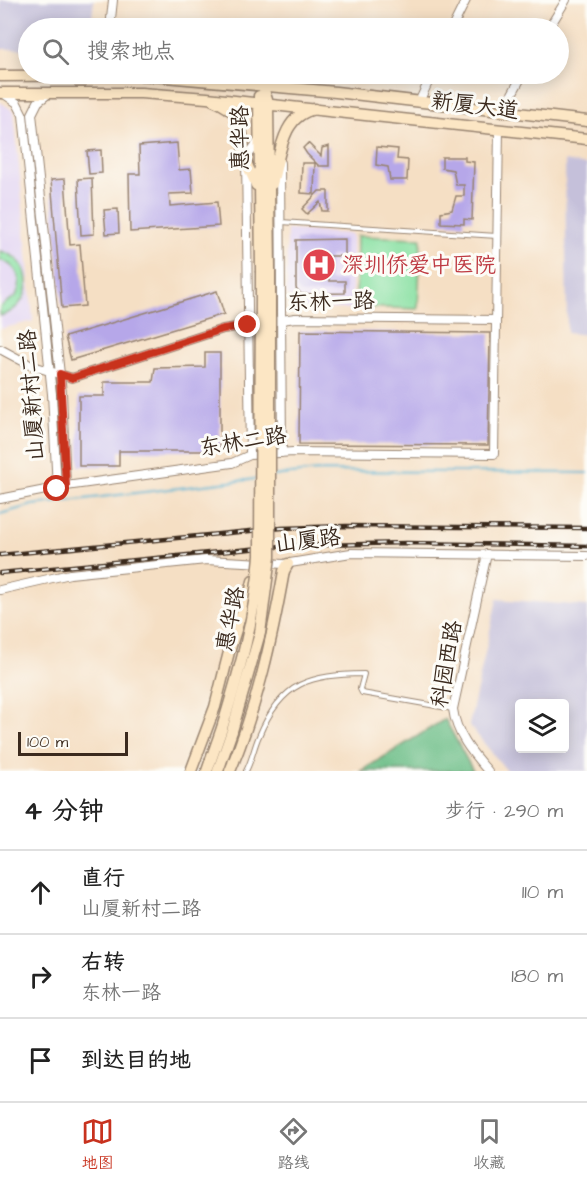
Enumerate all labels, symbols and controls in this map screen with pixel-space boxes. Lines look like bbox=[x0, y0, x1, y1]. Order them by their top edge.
search box bbox=[18, 18, 569, 84]
icon: search bbox=[39, 35, 72, 68]
text: 搜索地点 bbox=[87, 36, 175, 67]
street label: 新厦大道 bbox=[429, 85, 521, 127]
street label: 惠华路 bbox=[225, 105, 256, 171]
hospital icon: 深圳侨爱中医院 bbox=[301, 247, 337, 283]
place label: 深圳侨爱中医院 bbox=[342, 250, 496, 281]
street label: 东林一路 bbox=[287, 286, 375, 318]
route end bbox=[234, 311, 260, 337]
street label: 山厦新村二路 bbox=[12, 328, 52, 462]
street label: 东林二路 bbox=[197, 420, 289, 464]
route start bbox=[43, 475, 69, 501]
street label: 山厦路 bbox=[273, 522, 343, 560]
street label: 惠华路 bbox=[209, 584, 253, 654]
street label: 科园西路 bbox=[424, 618, 470, 710]
map controls bbox=[515, 699, 569, 753]
button: layers bbox=[515, 699, 569, 753]
scale bar bbox=[18, 729, 128, 756]
text: 100 m bbox=[27, 731, 68, 753]
text: 4 分钟 bbox=[24, 793, 104, 829]
text: 步行 · 290 m bbox=[445, 797, 563, 825]
text: 直行 bbox=[81, 863, 125, 894]
icon: ahead bbox=[24, 876, 57, 909]
text: 110 m bbox=[522, 878, 563, 906]
text: 山厦新村二路 bbox=[81, 895, 201, 923]
text: 右转 bbox=[81, 947, 125, 978]
icon: right bbox=[24, 960, 57, 993]
text: 180 m bbox=[511, 962, 563, 990]
text: 东林一路 bbox=[81, 979, 161, 1007]
icon: arrive bbox=[24, 1044, 57, 1077]
text: 到达目的地 bbox=[81, 1045, 191, 1076]
tab: 地图 bbox=[81, 1115, 114, 1174]
tab: 路线 bbox=[277, 1115, 310, 1174]
tab: 收藏 bbox=[473, 1115, 506, 1174]

